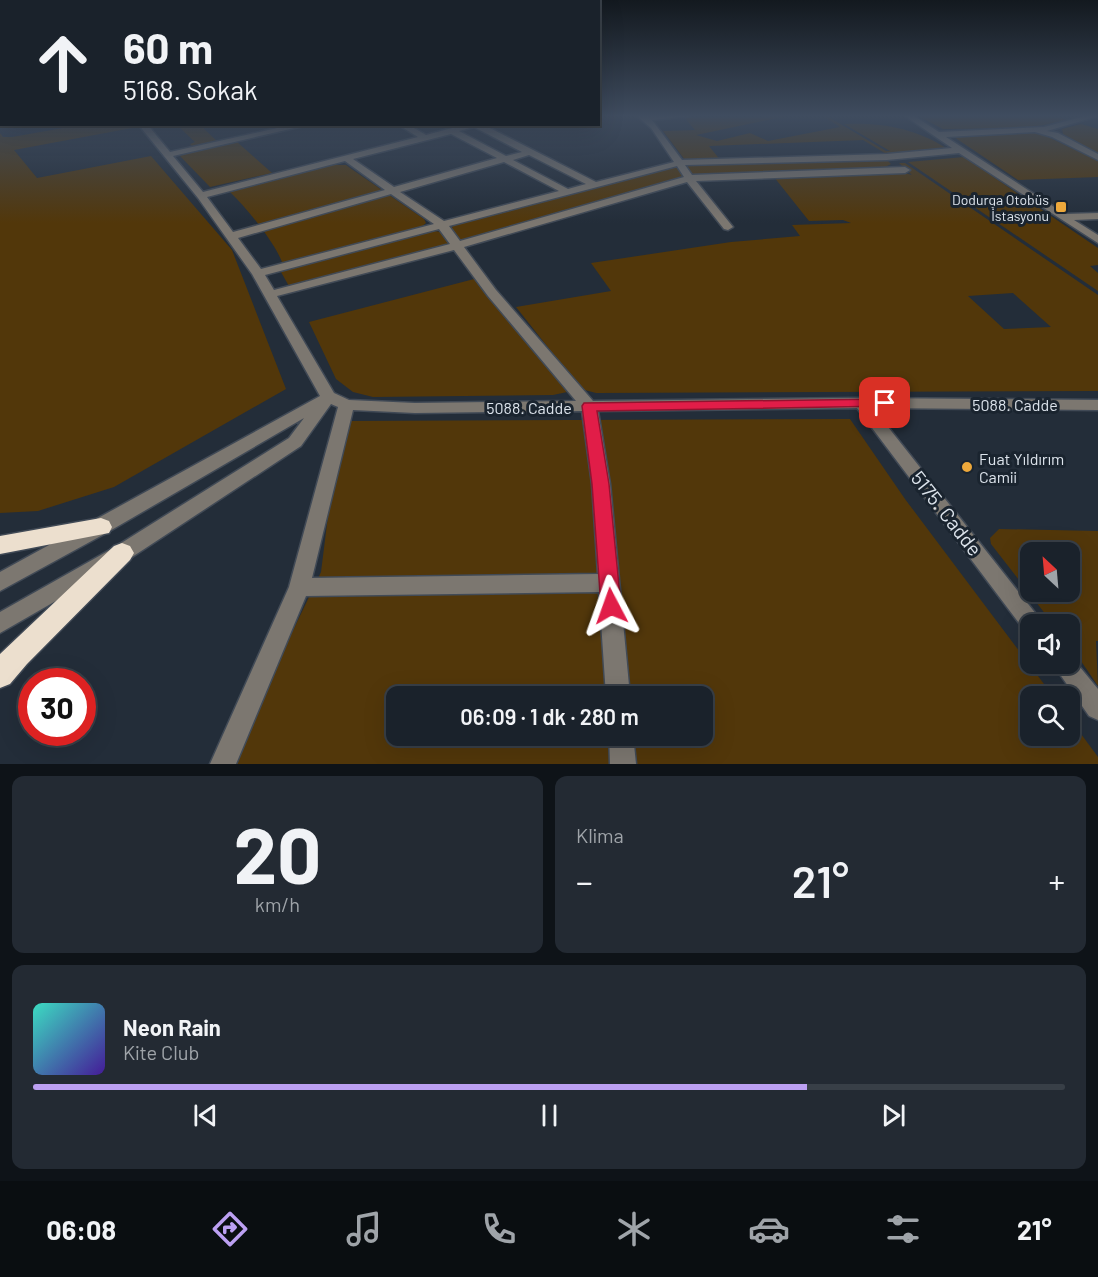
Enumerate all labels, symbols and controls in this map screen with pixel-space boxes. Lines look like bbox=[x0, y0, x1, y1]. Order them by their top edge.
text: 60 m bbox=[123, 22, 213, 72]
icon: ahead bbox=[24, 24, 102, 102]
text: 5168. Sokak bbox=[123, 73, 258, 105]
place label: Dodurga Otobüs İstasyonu bbox=[952, 191, 1049, 224]
marker: Dodurga Otobüs İstasyonu bbox=[1054, 200, 1068, 214]
pin bbox=[859, 377, 910, 428]
icon: arrive bbox=[868, 386, 901, 419]
street label: 5088. Cadde bbox=[972, 395, 1058, 414]
street label: 5088. Cadde bbox=[486, 398, 572, 417]
place label: Fuat Yıldırım Camii bbox=[979, 449, 1064, 486]
marker: Fuat Yıldırım Camii bbox=[960, 460, 974, 474]
street label: 5175. Cadde bbox=[907, 466, 987, 560]
north arrow bbox=[1020, 542, 1080, 602]
map controls bbox=[1020, 542, 1080, 746]
position arrow bbox=[579, 574, 643, 638]
button: sound bbox=[1020, 614, 1080, 674]
speed limit sign: 30 bbox=[18, 668, 96, 746]
button: search bbox=[1020, 686, 1080, 746]
text: 06:09 · 1 dk · 280 m bbox=[460, 703, 639, 729]
text: 20 bbox=[233, 806, 322, 900]
text: Klima bbox=[576, 823, 624, 847]
text: 21° bbox=[792, 853, 849, 907]
text: − bbox=[576, 861, 593, 901]
text: + bbox=[1048, 861, 1065, 901]
text: km/h bbox=[255, 892, 300, 916]
text: Neon Rain bbox=[123, 1014, 221, 1040]
text: Kite Club bbox=[123, 1040, 199, 1064]
icon: previous bbox=[189, 1099, 222, 1132]
icon: pause bbox=[533, 1099, 566, 1132]
icon: next bbox=[877, 1099, 910, 1132]
icon: directions bbox=[209, 1208, 251, 1250]
icon: music bbox=[343, 1208, 385, 1250]
icon: phone bbox=[478, 1208, 520, 1250]
icon: climate bbox=[613, 1208, 655, 1250]
icon: car bbox=[748, 1208, 790, 1250]
icon: filters bbox=[882, 1208, 924, 1250]
text: 06:08 bbox=[46, 1213, 116, 1245]
text: 21° bbox=[1017, 1213, 1052, 1245]

